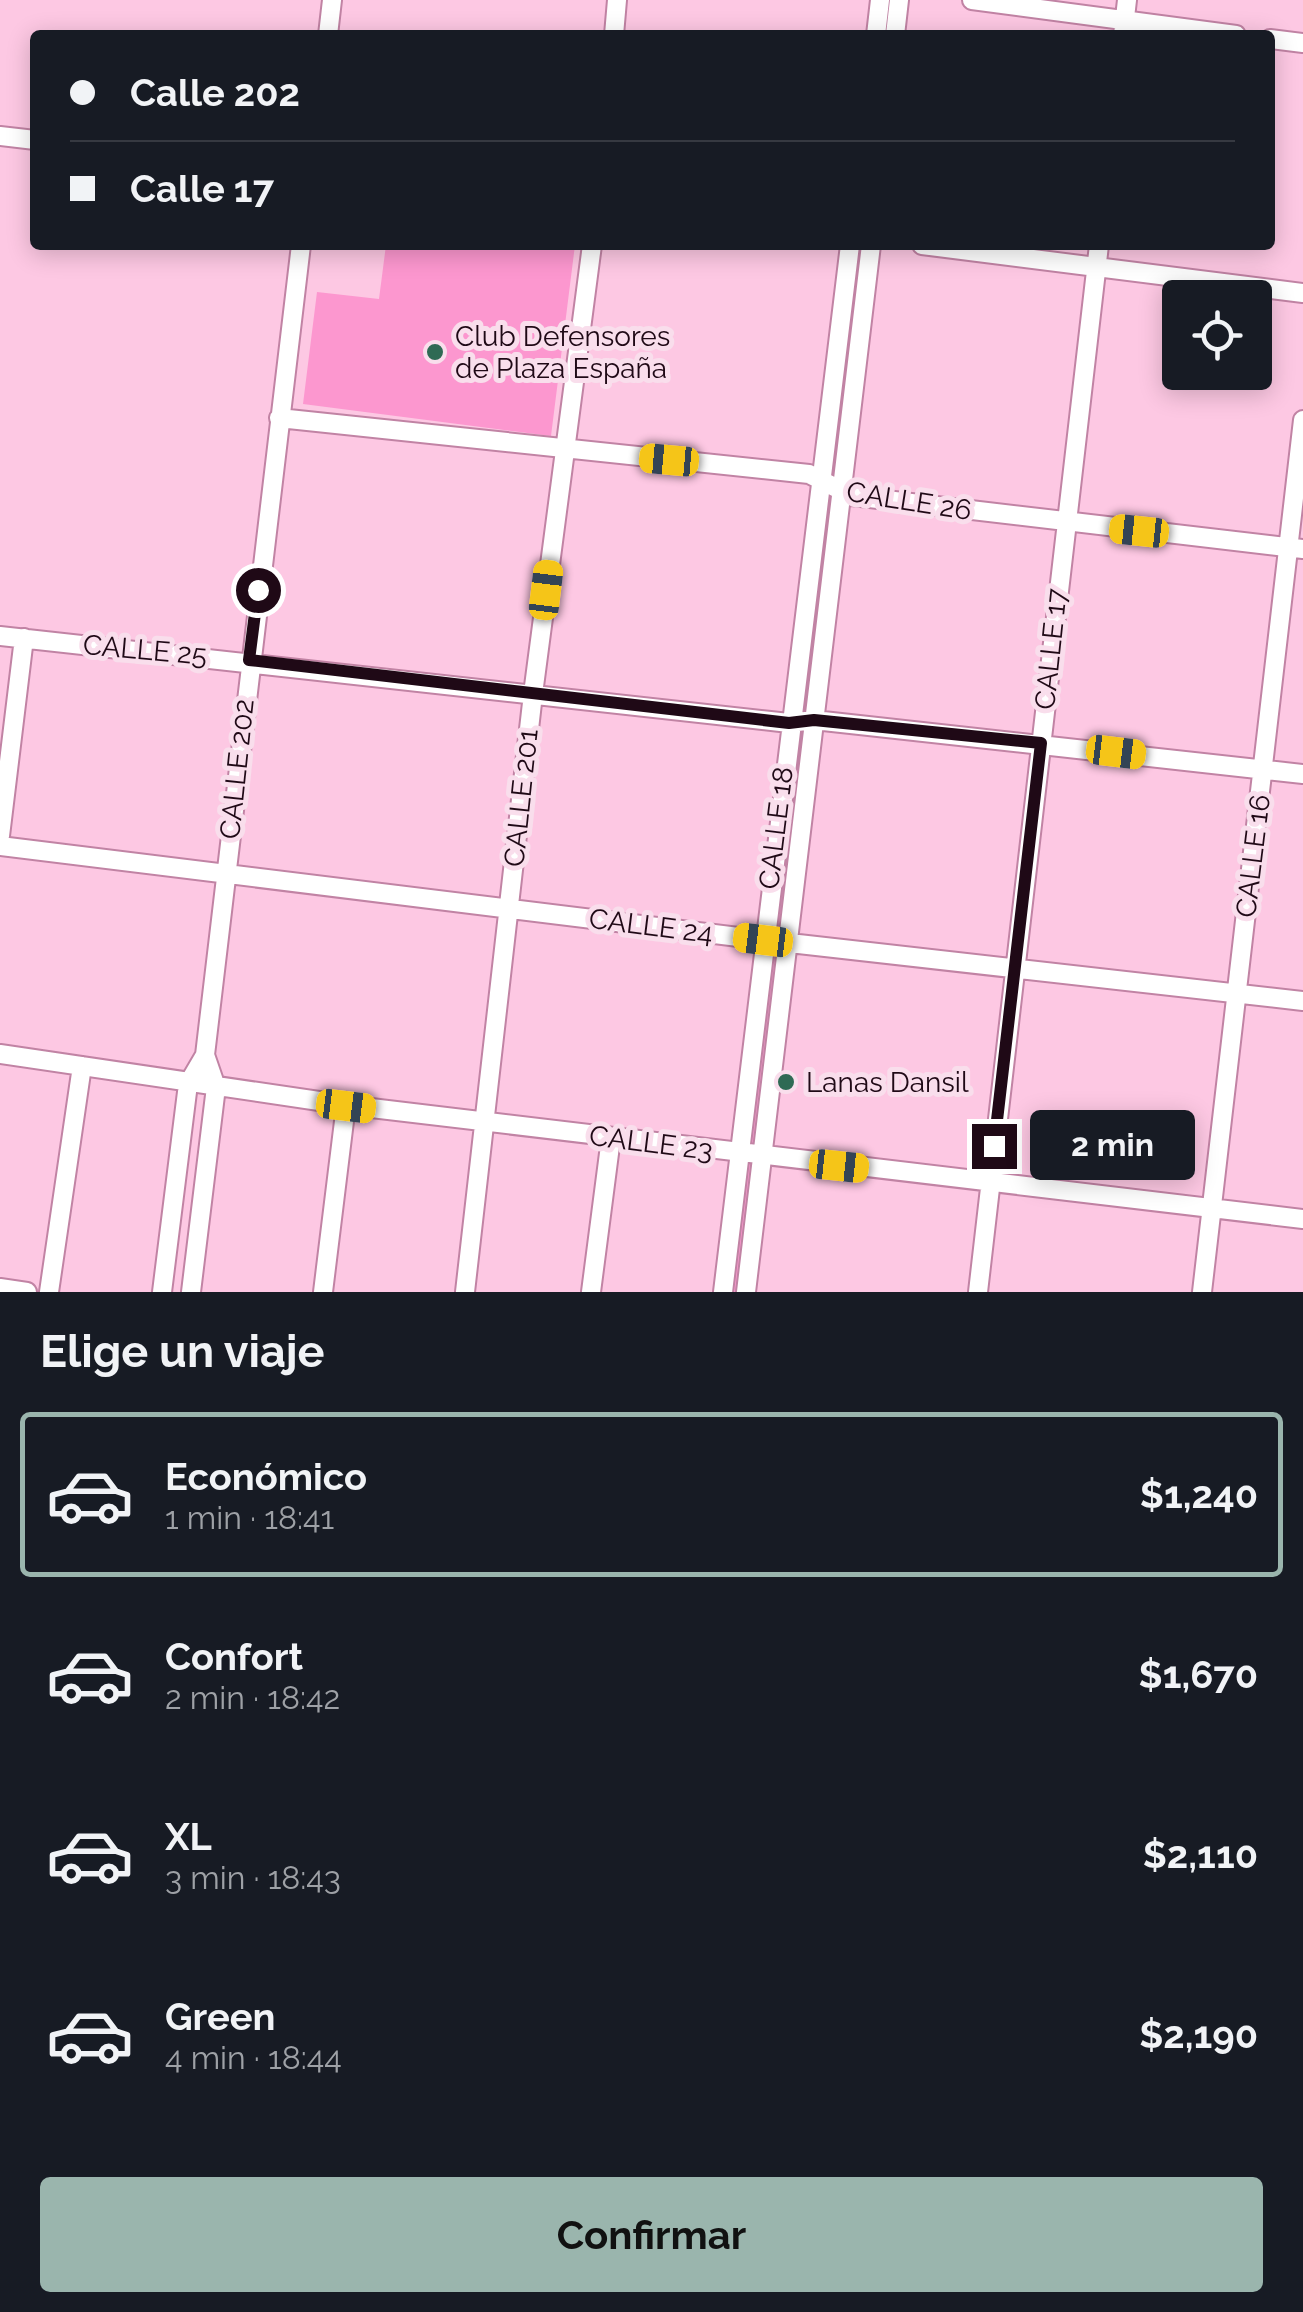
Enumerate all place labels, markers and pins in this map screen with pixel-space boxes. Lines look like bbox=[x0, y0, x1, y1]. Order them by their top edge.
place label: Club Defensores de Plaza España bbox=[455, 320, 670, 385]
marker: Club Defensores de Plaza España bbox=[424, 341, 446, 363]
place label: Lanas Dansil bbox=[806, 1066, 969, 1099]
marker: Lanas Dansil bbox=[775, 1071, 797, 1093]

